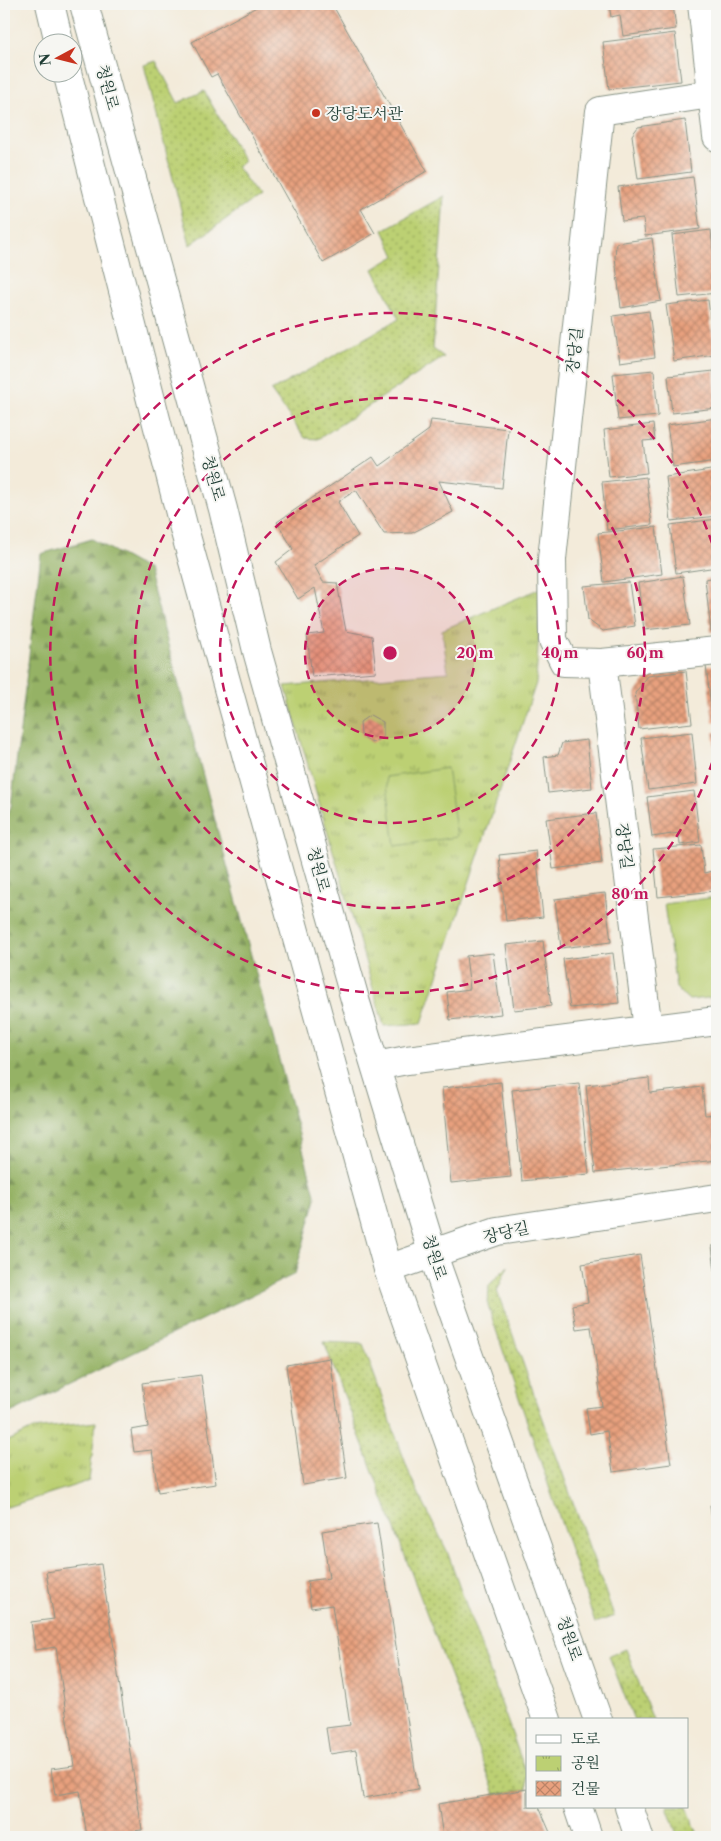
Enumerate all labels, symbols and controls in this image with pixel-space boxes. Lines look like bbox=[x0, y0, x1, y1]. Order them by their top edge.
north arrow bbox=[32, 32, 82, 82]
text: N bbox=[35, 52, 55, 67]
street label: 청원로 bbox=[92, 62, 124, 113]
place label: 장당도서관 bbox=[326, 103, 404, 123]
marker: 장당도서관 bbox=[310, 107, 322, 119]
street label: 장당길 bbox=[562, 326, 586, 374]
street label: 청원로 bbox=[198, 453, 230, 504]
text: 20 m bbox=[456, 643, 494, 662]
text: 40 m bbox=[541, 643, 579, 662]
text: 60 m bbox=[626, 643, 664, 662]
centre of rings bbox=[381, 644, 399, 662]
street label: 장당길 bbox=[612, 822, 638, 870]
street label: 청원로 bbox=[303, 844, 335, 895]
text: 80 m bbox=[611, 884, 649, 903]
street label: 장당길 bbox=[481, 1217, 531, 1247]
street label: 청원로 bbox=[418, 1232, 452, 1283]
street label: 청원로 bbox=[553, 1613, 587, 1664]
legend bbox=[526, 1718, 688, 1808]
text: 도로 bbox=[571, 1729, 600, 1748]
text: 공원 bbox=[571, 1753, 600, 1772]
text: 건물 bbox=[571, 1779, 600, 1798]

